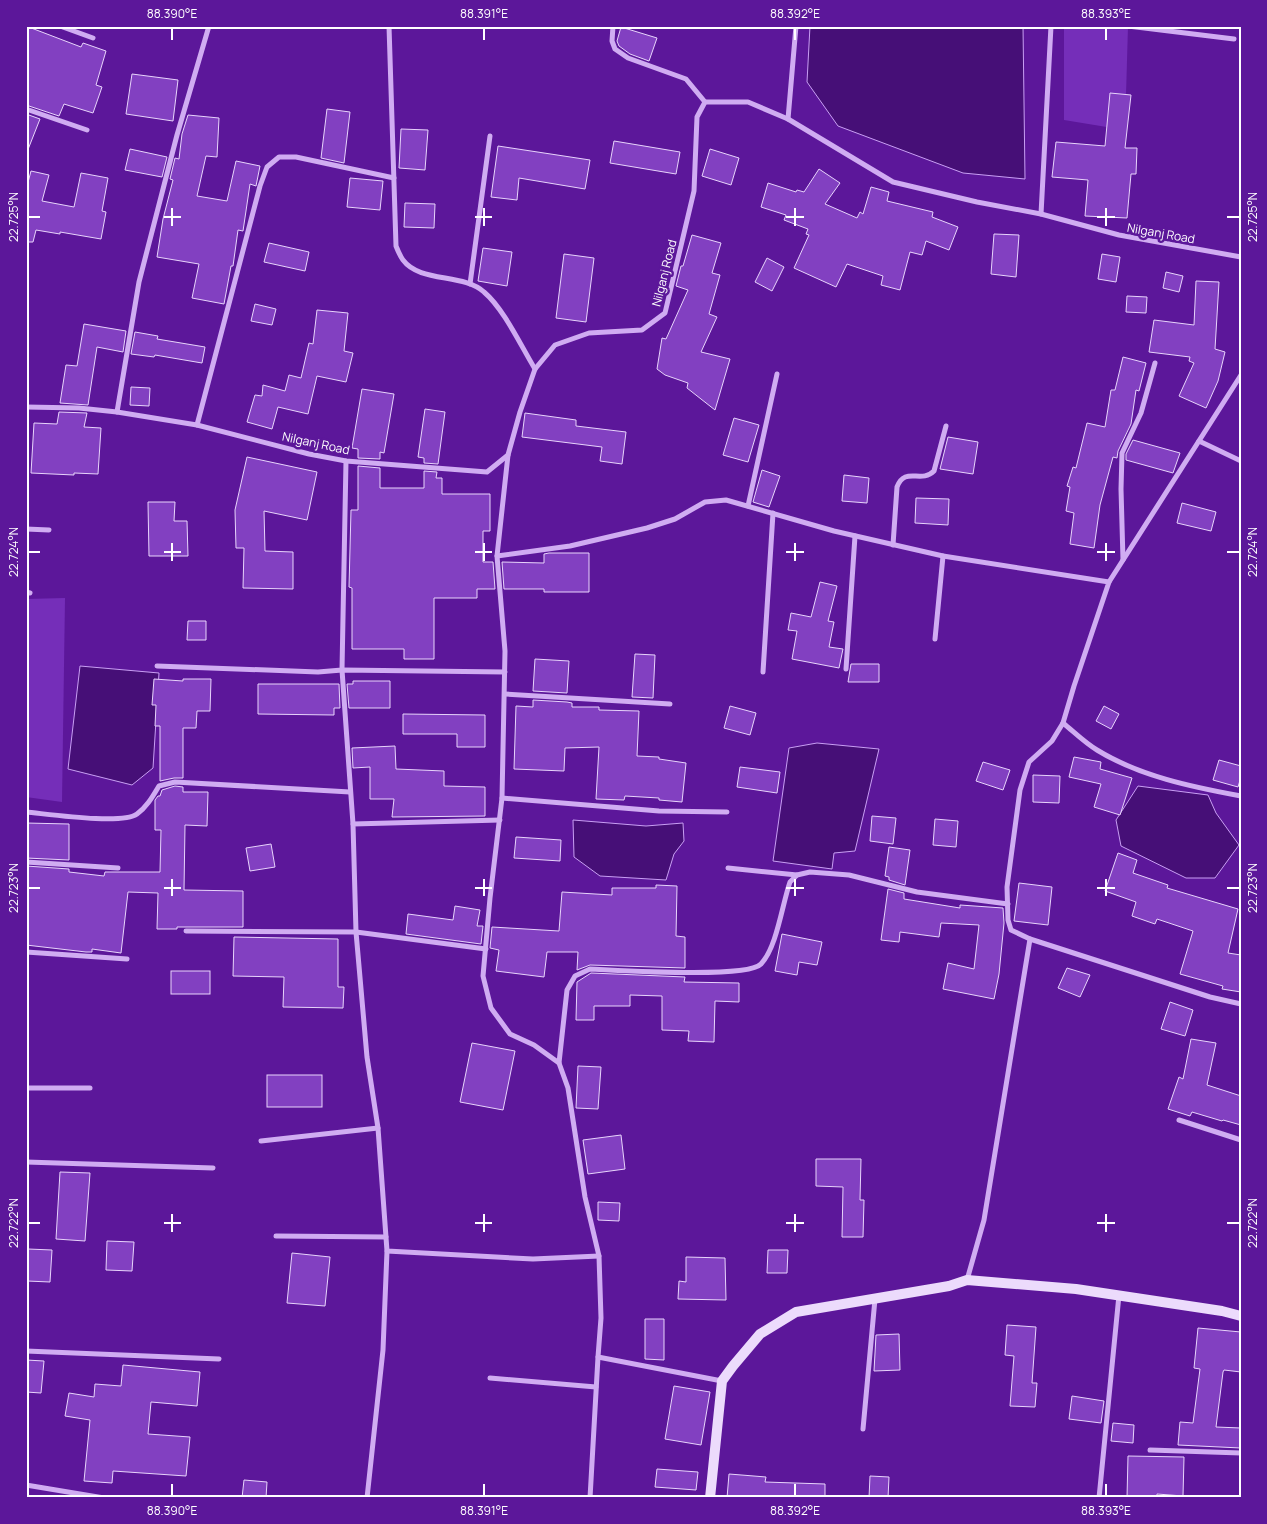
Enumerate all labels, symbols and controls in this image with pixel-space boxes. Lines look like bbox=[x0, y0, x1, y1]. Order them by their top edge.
text: 88.390°E bbox=[147, 5, 197, 22]
text: 88.391°E bbox=[460, 5, 508, 22]
text: 88.392°E bbox=[770, 5, 820, 22]
text: 88.393°E bbox=[1081, 5, 1131, 22]
text: 22.725°N bbox=[5, 192, 22, 242]
text: 22.725°N bbox=[1244, 192, 1261, 242]
street label: Nilganj Road bbox=[1126, 219, 1196, 247]
street label: Nilganj Road bbox=[647, 238, 681, 308]
street label: Nilganj Road bbox=[281, 428, 351, 458]
text: 22.724°N bbox=[5, 527, 22, 577]
text: 22.724°N bbox=[1244, 527, 1261, 577]
text: 22.723°N bbox=[5, 863, 22, 913]
text: 22.723°N bbox=[1244, 863, 1261, 913]
text: 22.722°N bbox=[5, 1198, 22, 1248]
text: 22.722°N bbox=[1244, 1198, 1261, 1248]
text: 88.390°E bbox=[147, 1502, 197, 1519]
text: 88.391°E bbox=[460, 1502, 508, 1519]
text: 88.392°E bbox=[770, 1502, 820, 1519]
text: 88.393°E bbox=[1081, 1502, 1131, 1519]

